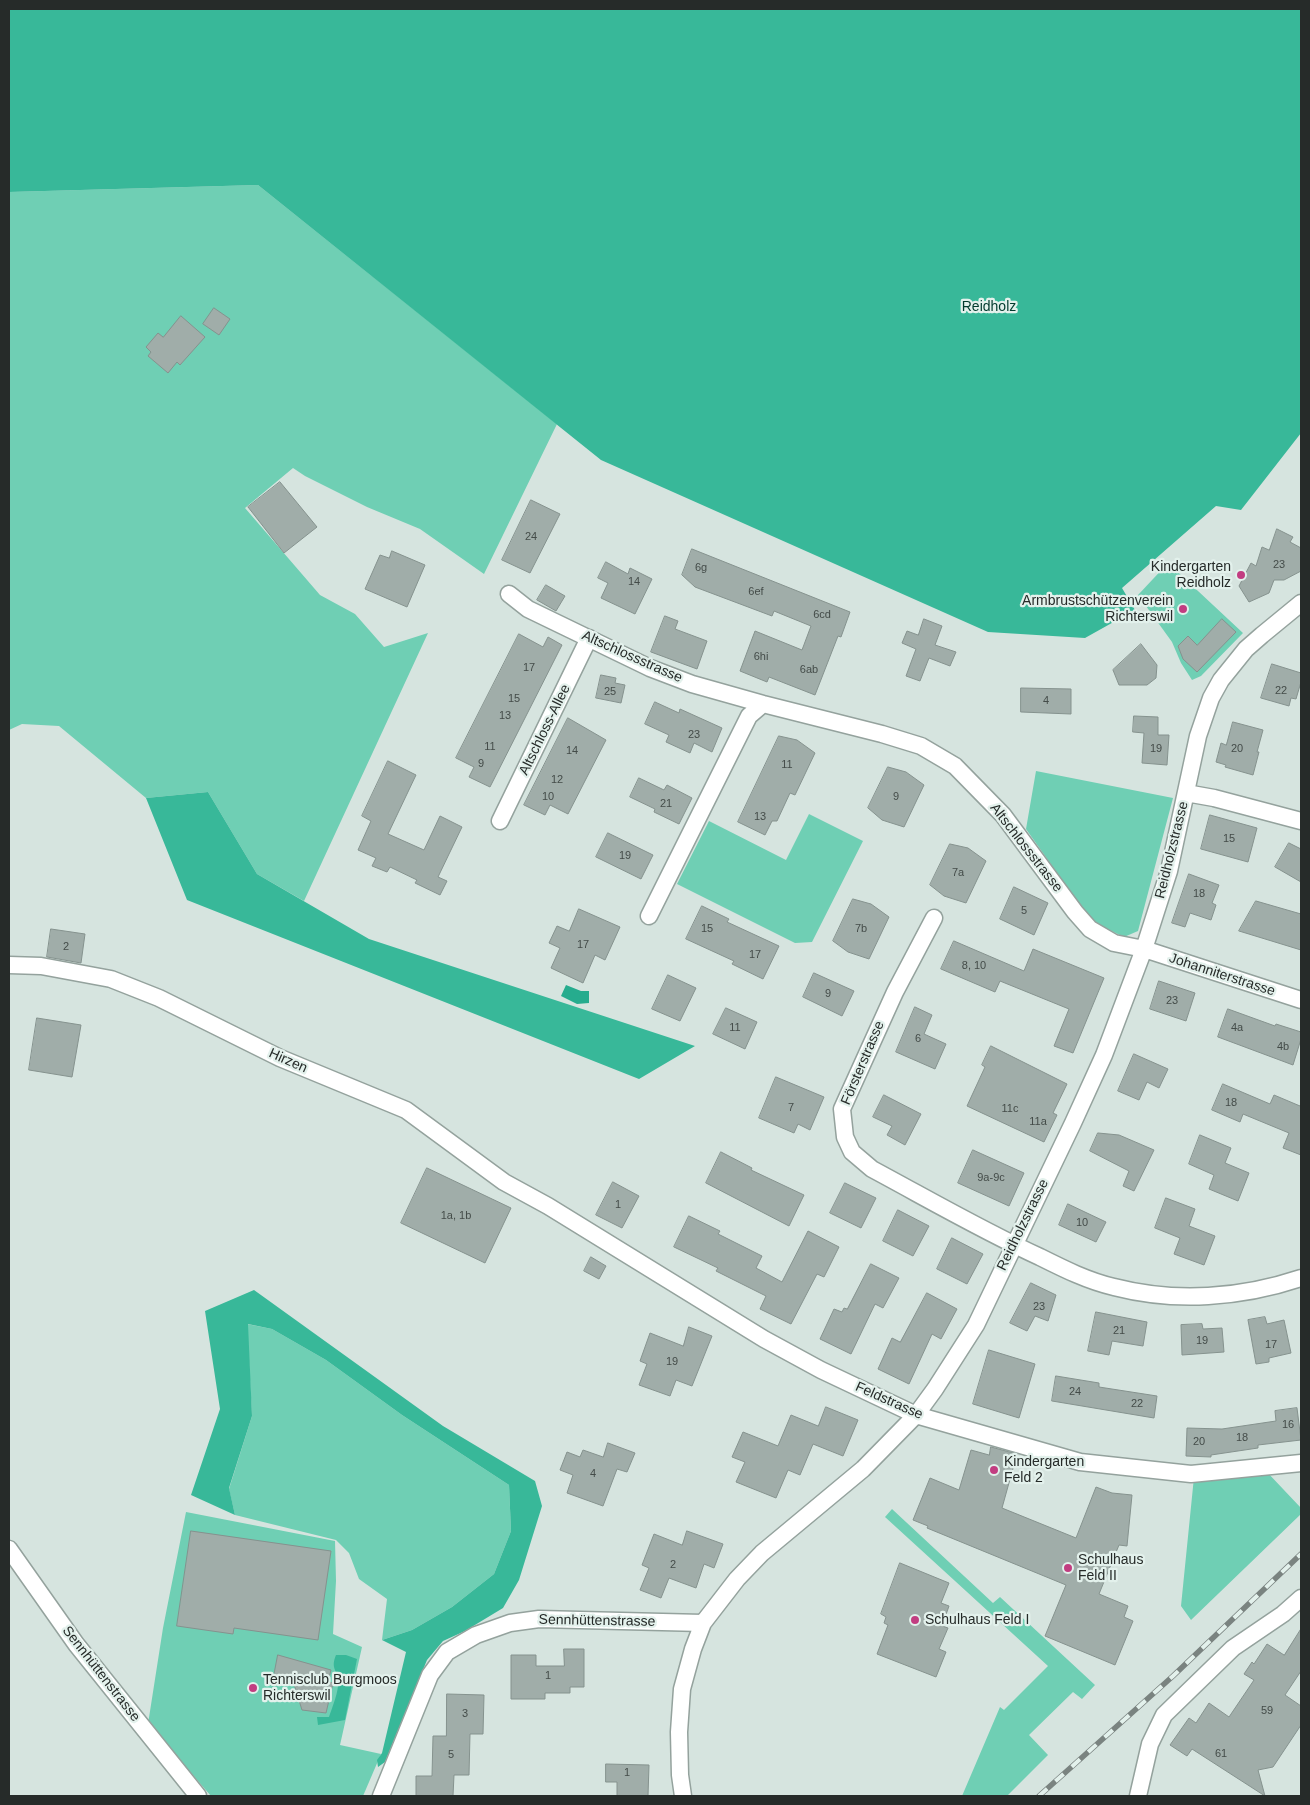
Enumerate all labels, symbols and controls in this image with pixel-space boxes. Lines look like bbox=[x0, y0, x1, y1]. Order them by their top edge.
park label: Reidholz bbox=[962, 299, 1016, 315]
house number: 24 bbox=[525, 530, 537, 544]
house number: 23 bbox=[1273, 558, 1285, 572]
place label: Kindergarten Reidholz bbox=[1151, 559, 1231, 592]
house number: 6g bbox=[695, 561, 707, 575]
marker: Kindergarten Reidholz bbox=[1235, 569, 1247, 581]
house number: 14 bbox=[628, 575, 640, 589]
house number: 6ef bbox=[748, 585, 764, 599]
place label: Armbrustschützenverein Richterswil bbox=[1022, 593, 1173, 626]
marker: Armbrustschützenverein Richterswil bbox=[1177, 603, 1189, 615]
house number: 6cd bbox=[813, 608, 831, 622]
street label: Altschlossstrasse bbox=[579, 627, 685, 687]
house number: 6hi bbox=[754, 650, 768, 664]
house number: 17 bbox=[523, 661, 535, 675]
house number: 6ab bbox=[800, 663, 818, 677]
street label: Altschloss-Allee bbox=[516, 682, 574, 778]
house number: 22 bbox=[1275, 684, 1287, 698]
house number: 25 bbox=[604, 685, 616, 699]
house number: 15 bbox=[508, 692, 520, 706]
house number: 4 bbox=[1043, 694, 1049, 708]
house number: 13 bbox=[499, 709, 511, 723]
house number: 23 bbox=[688, 728, 700, 742]
house number: 11 bbox=[484, 740, 496, 754]
house number: 19 bbox=[1150, 742, 1162, 756]
house number: 20 bbox=[1231, 742, 1243, 756]
house number: 14 bbox=[566, 744, 578, 758]
house number: 9 bbox=[478, 757, 484, 771]
house number: 11 bbox=[781, 758, 793, 772]
house number: 12 bbox=[551, 773, 563, 787]
house number: 10 bbox=[542, 790, 554, 804]
house number: 9 bbox=[893, 790, 899, 804]
house number: 21 bbox=[660, 797, 672, 811]
street label: Altschlossstrasse bbox=[986, 800, 1066, 896]
street label: Reidholzstrasse bbox=[1152, 800, 1192, 900]
house number: 13 bbox=[754, 810, 766, 824]
house number: 15 bbox=[1223, 832, 1235, 846]
house number: 19 bbox=[619, 849, 631, 863]
house number: 7a bbox=[952, 866, 964, 880]
house number: 18 bbox=[1193, 887, 1205, 901]
house number: 5 bbox=[1021, 904, 1027, 918]
house number: 15 bbox=[701, 922, 713, 936]
house number: 7b bbox=[855, 922, 867, 936]
house number: 17 bbox=[577, 938, 589, 952]
house number: 2 bbox=[63, 940, 69, 954]
house number: 17 bbox=[749, 948, 761, 962]
street label: Johanniterstrasse bbox=[1167, 950, 1277, 1000]
house number: 8, 10 bbox=[962, 959, 986, 973]
house number: 9 bbox=[825, 987, 831, 1001]
house number: 23 bbox=[1166, 994, 1178, 1008]
street label: Försterstrasse bbox=[838, 1019, 888, 1107]
house number: 11 bbox=[729, 1021, 741, 1035]
house number: 4a bbox=[1231, 1021, 1243, 1035]
house number: 6 bbox=[915, 1032, 921, 1046]
house number: 4b bbox=[1277, 1040, 1289, 1054]
street label: Hirzen bbox=[266, 1045, 310, 1077]
house number: 18 bbox=[1225, 1096, 1237, 1110]
house number: 7 bbox=[788, 1101, 794, 1115]
house number: 11c bbox=[1002, 1102, 1018, 1116]
house number: 11a bbox=[1029, 1115, 1047, 1129]
house number: 9a-9c bbox=[977, 1171, 1005, 1185]
street label: Reidholzstrasse bbox=[994, 1177, 1052, 1273]
house number: 1 bbox=[615, 1198, 621, 1212]
house number: 1a, 1b bbox=[441, 1209, 471, 1223]
house number: 10 bbox=[1076, 1216, 1088, 1230]
house number: 23 bbox=[1033, 1300, 1045, 1314]
house number: 21 bbox=[1113, 1324, 1125, 1338]
house number: 19 bbox=[1196, 1334, 1208, 1348]
house number: 17 bbox=[1265, 1338, 1277, 1352]
house number: 19 bbox=[666, 1355, 678, 1369]
street label: Feldstrasse bbox=[853, 1379, 925, 1423]
house number: 24 bbox=[1069, 1385, 1081, 1399]
house number: 22 bbox=[1131, 1397, 1143, 1411]
house number: 16 bbox=[1282, 1418, 1294, 1432]
house number: 18 bbox=[1236, 1431, 1248, 1445]
house number: 20 bbox=[1193, 1435, 1205, 1449]
place label: Kindergarten Feld 2 bbox=[1004, 1454, 1084, 1486]
marker: Kindergarten Feld 2 bbox=[988, 1464, 1000, 1476]
house number: 4 bbox=[590, 1467, 596, 1481]
place label: Schulhaus Feld II bbox=[1078, 1552, 1143, 1584]
house number: 2 bbox=[670, 1558, 676, 1572]
marker: Schulhaus Feld II bbox=[1062, 1562, 1074, 1574]
street label: Sennhüttenstrasse bbox=[538, 1612, 656, 1630]
place label: Schulhaus Feld I bbox=[925, 1612, 1029, 1628]
marker: Schulhaus Feld I bbox=[909, 1614, 921, 1626]
street label: Sennhüttenstrasse bbox=[58, 1623, 144, 1725]
house number: 1 bbox=[545, 1669, 551, 1683]
place label: Tennisclub Burgmoos Richterswil bbox=[263, 1672, 397, 1704]
marker: Tennisclub Burgmoos Richterswil bbox=[247, 1682, 259, 1694]
house number: 59 bbox=[1261, 1704, 1273, 1718]
house number: 3 bbox=[462, 1707, 468, 1721]
house number: 61 bbox=[1215, 1747, 1227, 1761]
house number: 5 bbox=[448, 1748, 454, 1762]
house number: 1 bbox=[624, 1766, 630, 1780]

